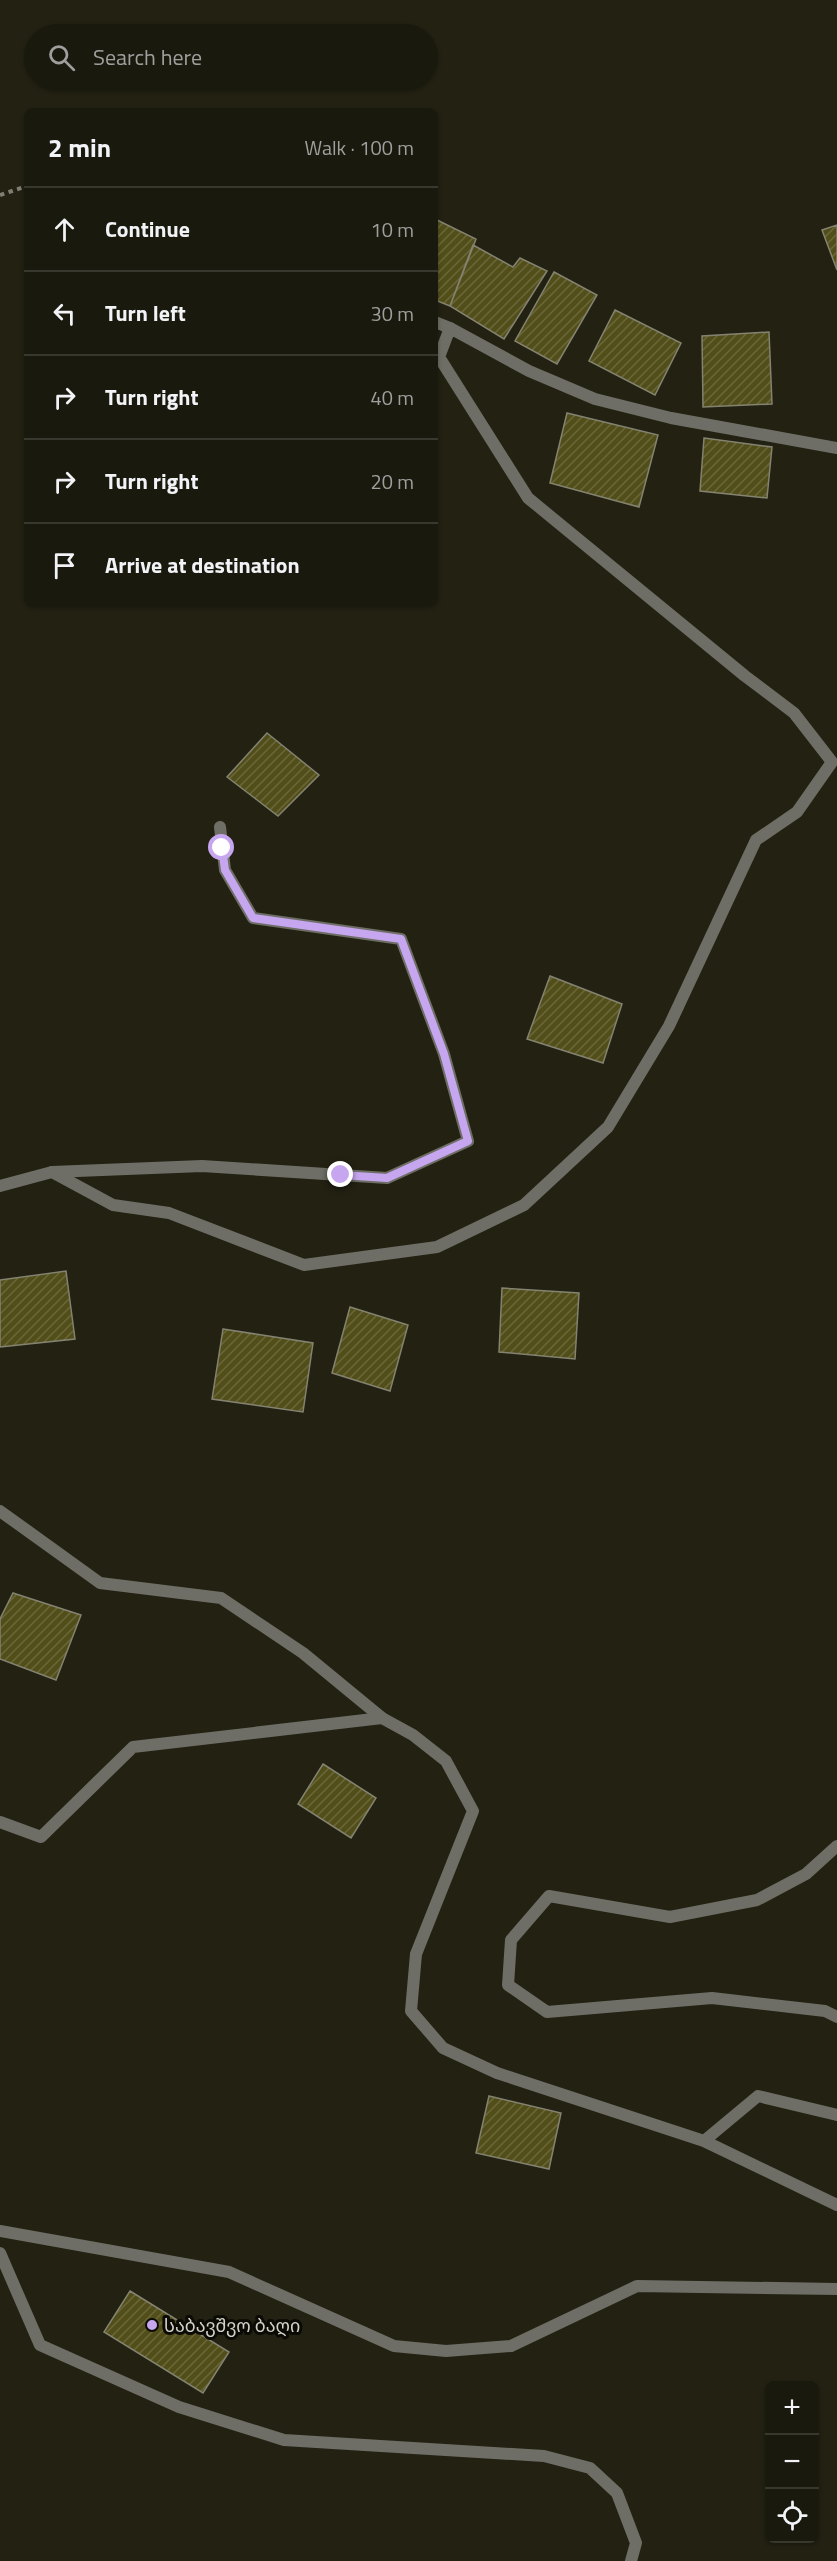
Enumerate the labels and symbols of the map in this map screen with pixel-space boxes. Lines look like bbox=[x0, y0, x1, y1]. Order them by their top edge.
route start bbox=[208, 834, 234, 860]
route end bbox=[327, 1161, 353, 1187]
place label: საბავშვო ბაღი bbox=[164, 2312, 300, 2339]
marker: საბავშვო ბაღი bbox=[145, 2318, 159, 2332]

